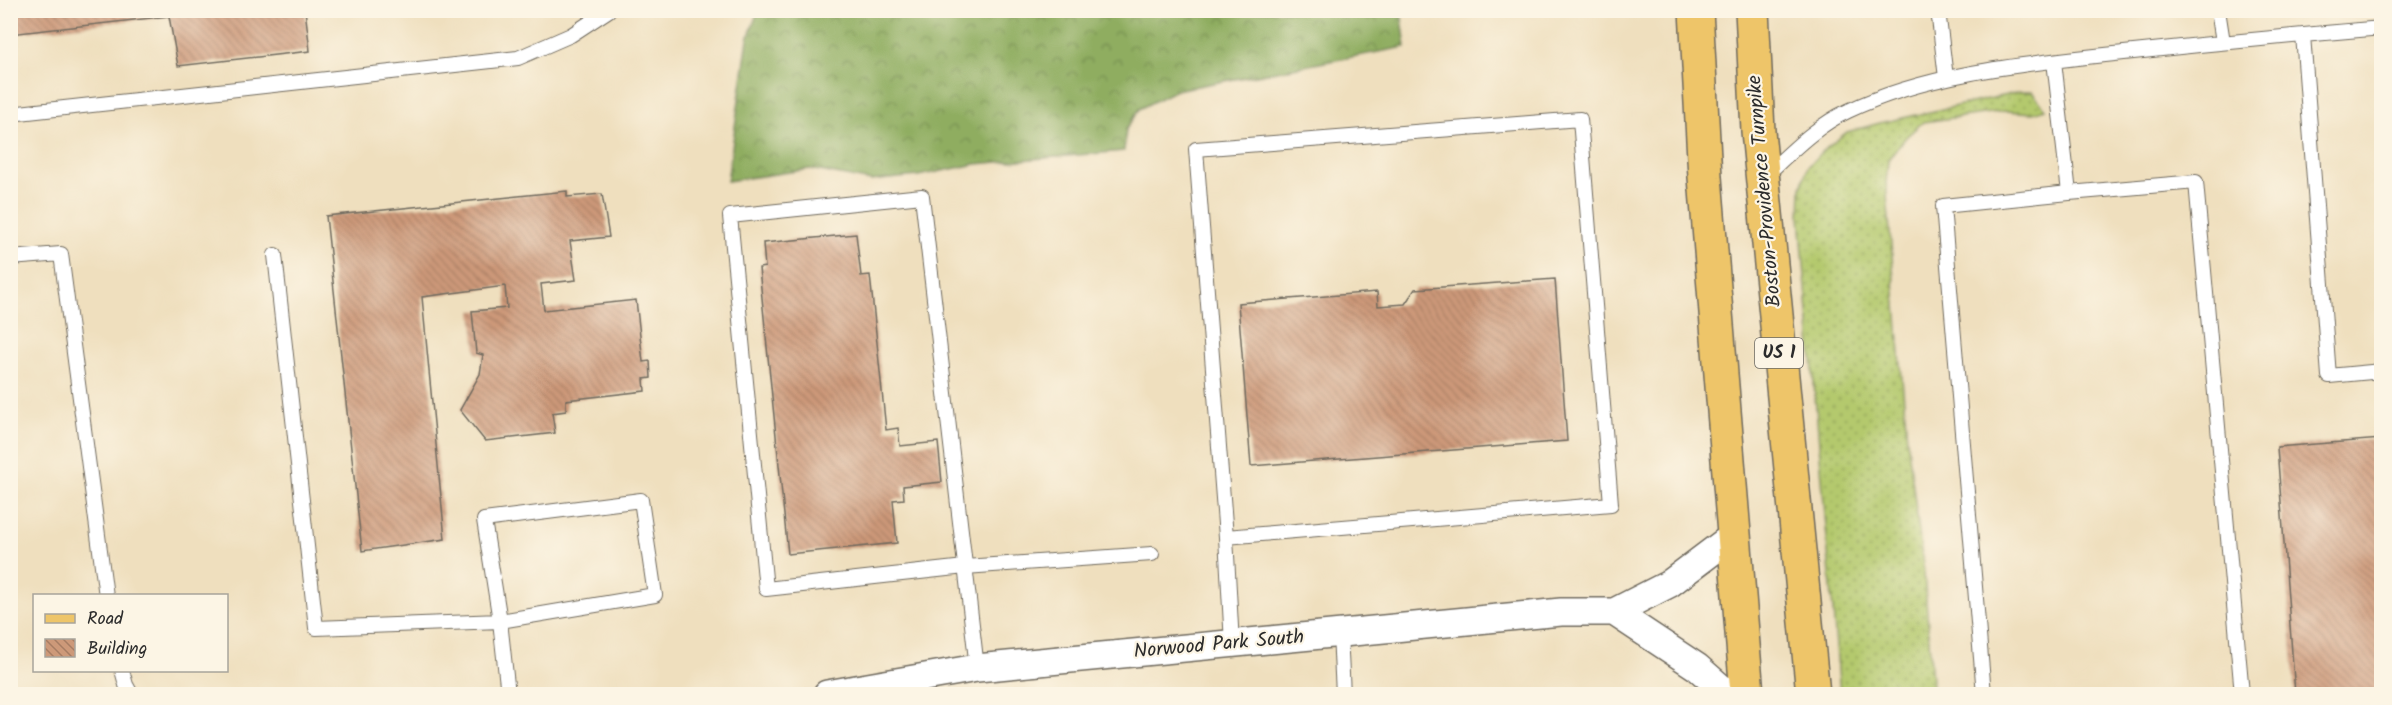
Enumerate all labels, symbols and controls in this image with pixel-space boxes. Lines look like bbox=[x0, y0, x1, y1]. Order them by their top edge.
street label: Boston-Providence Turnpike bbox=[1739, 74, 1791, 308]
road number: US 1 bbox=[1755, 338, 1803, 368]
legend bbox=[33, 594, 228, 672]
text: Road bbox=[87, 605, 124, 634]
street label: Norwood Park South bbox=[1133, 622, 1305, 668]
text: Building bbox=[87, 635, 147, 664]

